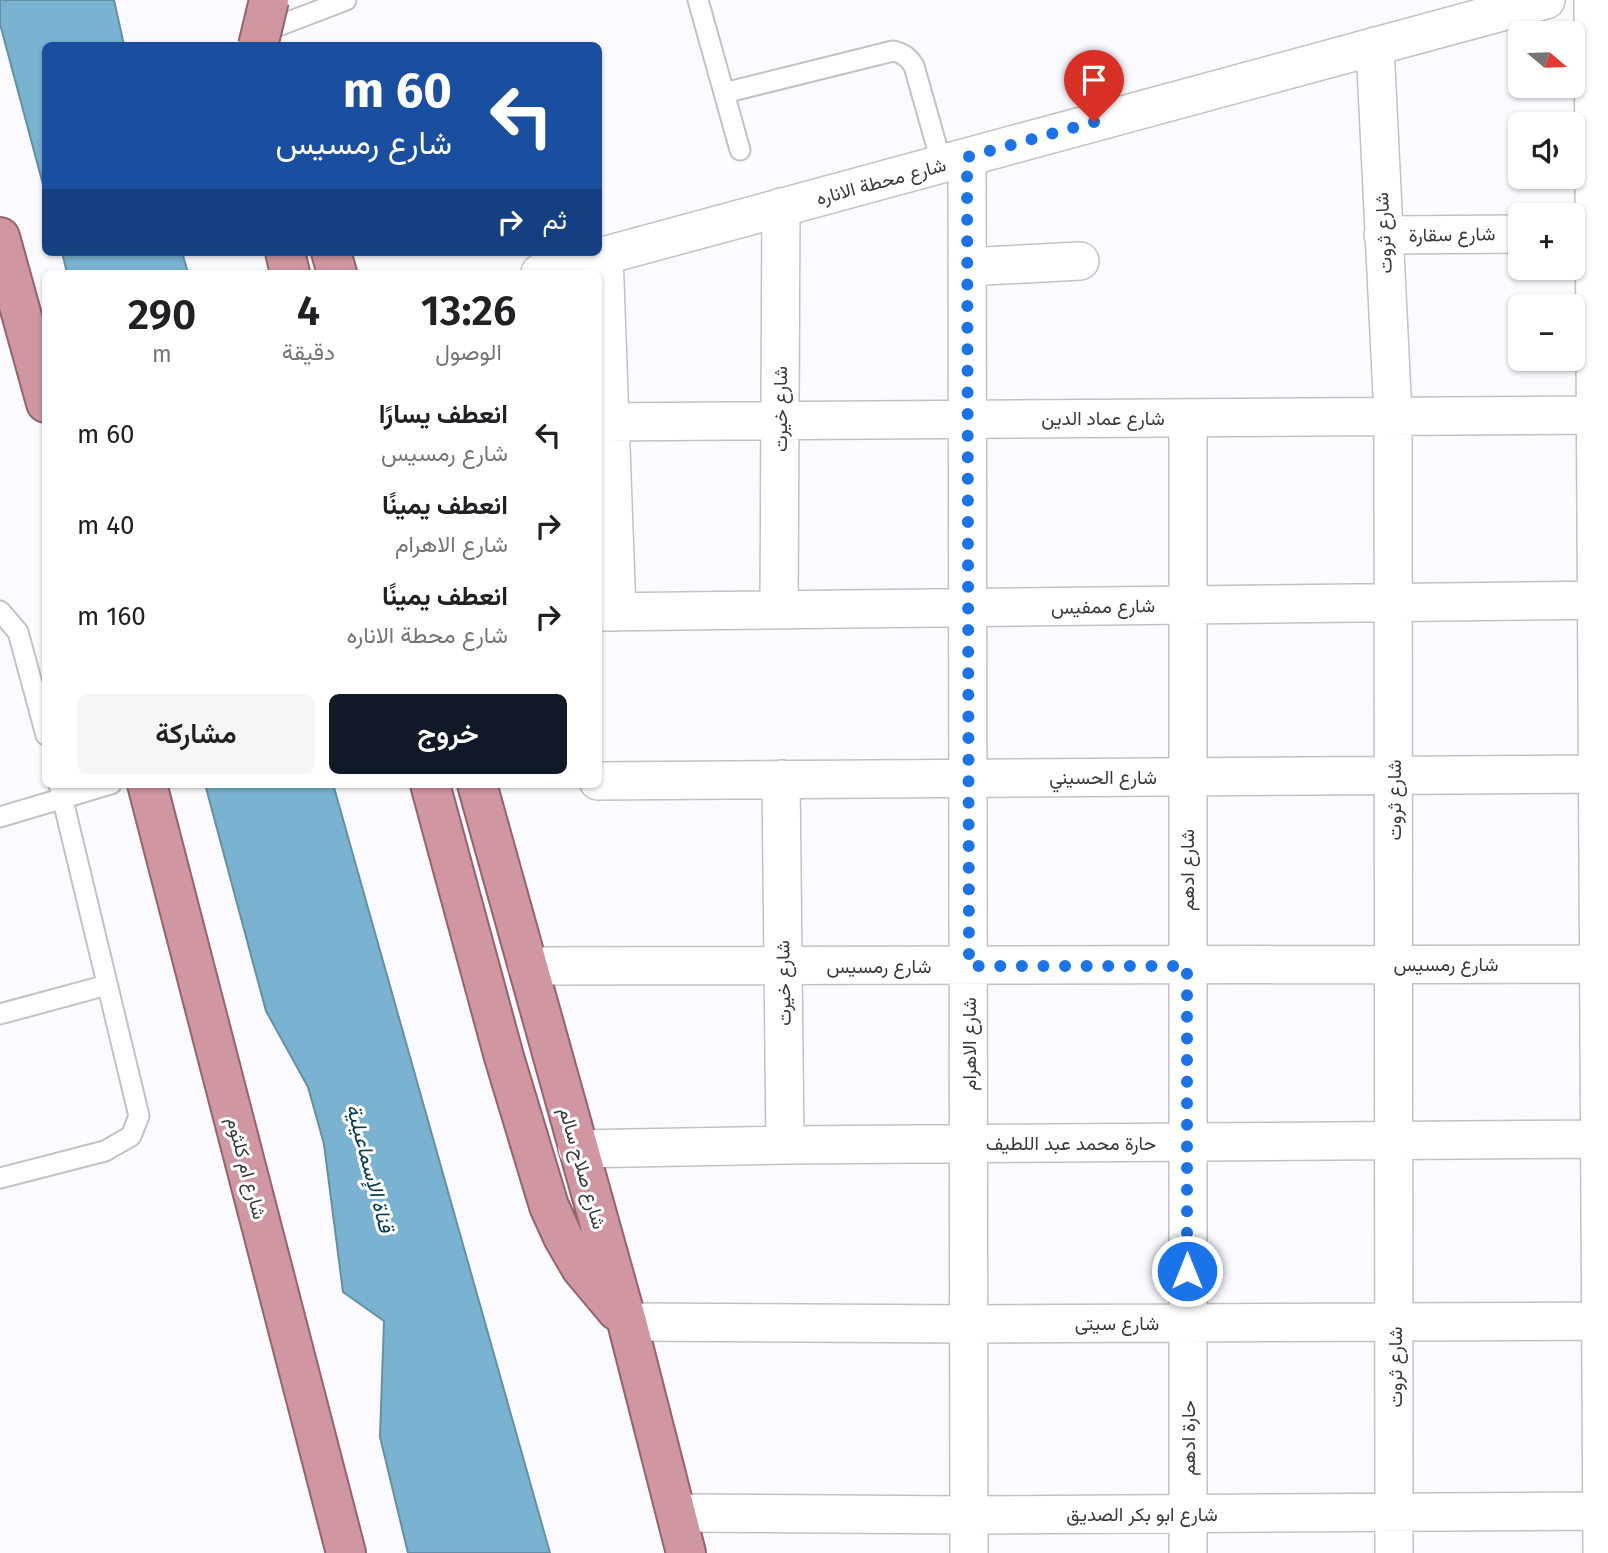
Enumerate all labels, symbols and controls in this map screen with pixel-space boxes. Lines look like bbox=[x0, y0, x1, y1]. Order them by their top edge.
north arrow bbox=[1508, 21, 1586, 98]
map controls bbox=[1508, 21, 1585, 371]
pin bbox=[1064, 50, 1124, 122]
text: 60 m bbox=[343, 61, 452, 120]
icon: arrive bbox=[1075, 61, 1113, 99]
icon: left bbox=[476, 70, 567, 161]
button: sound bbox=[1508, 112, 1585, 189]
text: شارع رمسيس bbox=[275, 124, 452, 162]
street label: شارع محطة الاناره bbox=[814, 153, 949, 211]
street label: شارع ثروت bbox=[1370, 192, 1398, 274]
icon: right bbox=[491, 203, 529, 241]
button: + bbox=[1508, 203, 1585, 280]
text: ثم bbox=[543, 205, 567, 236]
street label: شارع سقارة bbox=[1409, 222, 1495, 248]
text: 4 bbox=[297, 286, 320, 336]
text: 13:26 bbox=[421, 286, 516, 336]
text: 290 bbox=[128, 290, 196, 340]
button: − bbox=[1508, 294, 1585, 371]
text: دقيقة bbox=[282, 338, 335, 366]
text: الوصول bbox=[435, 338, 502, 366]
text: m bbox=[152, 340, 172, 368]
street label: شارع خيرت bbox=[769, 366, 793, 452]
text: انعطف يسارًا bbox=[379, 399, 508, 430]
street label: شارع عماد الدين bbox=[1041, 407, 1165, 431]
icon: left bbox=[529, 416, 567, 454]
text: 60 m bbox=[77, 419, 135, 450]
text: شارع رمسيس bbox=[381, 439, 508, 467]
text: انعطف يمينًا bbox=[382, 490, 508, 521]
icon: right bbox=[529, 507, 567, 545]
text: 40 m bbox=[77, 510, 135, 541]
text: شارع الاهرام bbox=[395, 530, 508, 558]
text: انعطف يمينًا bbox=[382, 581, 508, 612]
street label: شارع ممفيس bbox=[1051, 594, 1155, 620]
icon: right bbox=[529, 598, 567, 636]
text: 160 m bbox=[77, 601, 146, 632]
text: شارع محطة الاناره bbox=[346, 621, 508, 649]
button: مشاركة bbox=[77, 694, 315, 774]
button: خروج bbox=[329, 694, 567, 774]
street label: شارع ثروت bbox=[1383, 759, 1407, 841]
street label: شارع الحسيني bbox=[1049, 766, 1157, 793]
street label: شارع ادهم bbox=[1176, 829, 1200, 911]
street label: شارع خيرت bbox=[771, 940, 797, 1026]
street label: شارع رمسيس bbox=[1394, 953, 1498, 977]
street label: شارع رمسيس bbox=[827, 955, 931, 979]
street label: شارع الاهرام bbox=[958, 997, 982, 1091]
water label: قناة الإسماعيلية bbox=[339, 1101, 400, 1238]
street label: شارع صلاح سالم bbox=[553, 1104, 611, 1232]
street label: شارع ام كلثوم bbox=[221, 1114, 271, 1222]
street label: حارة محمد عبد اللطيف bbox=[986, 1132, 1156, 1155]
position arrow bbox=[1150, 1234, 1224, 1308]
street label: شارع سيتى bbox=[1075, 1312, 1159, 1336]
street label: شارع ثروت bbox=[1384, 1326, 1408, 1408]
street label: حارة ادهم bbox=[1177, 1400, 1201, 1476]
street label: شارع ابو بكر الصديق bbox=[1066, 1503, 1218, 1527]

